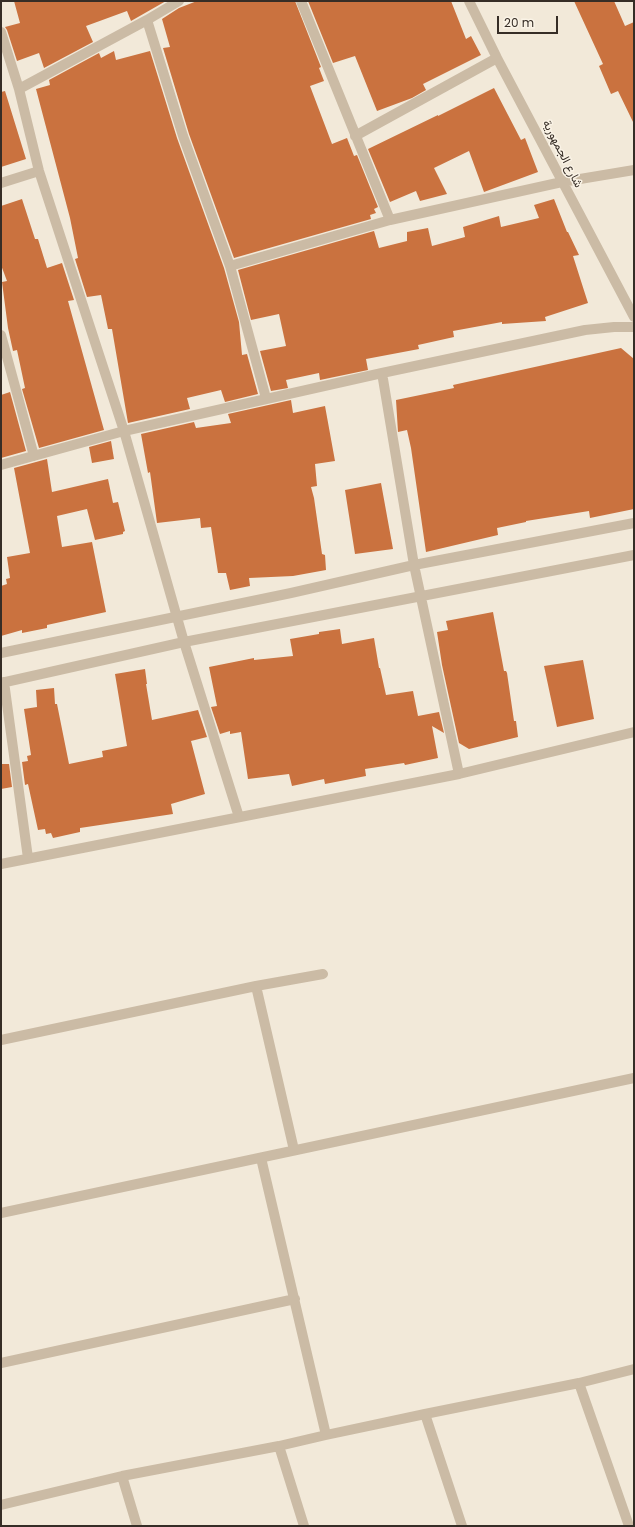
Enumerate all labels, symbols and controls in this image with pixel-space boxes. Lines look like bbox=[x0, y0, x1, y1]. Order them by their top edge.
scale bar bbox=[499, 8, 560, 34]
text: 20 m bbox=[504, 14, 534, 31]
street label: شارع الجمهورية bbox=[539, 118, 585, 190]

